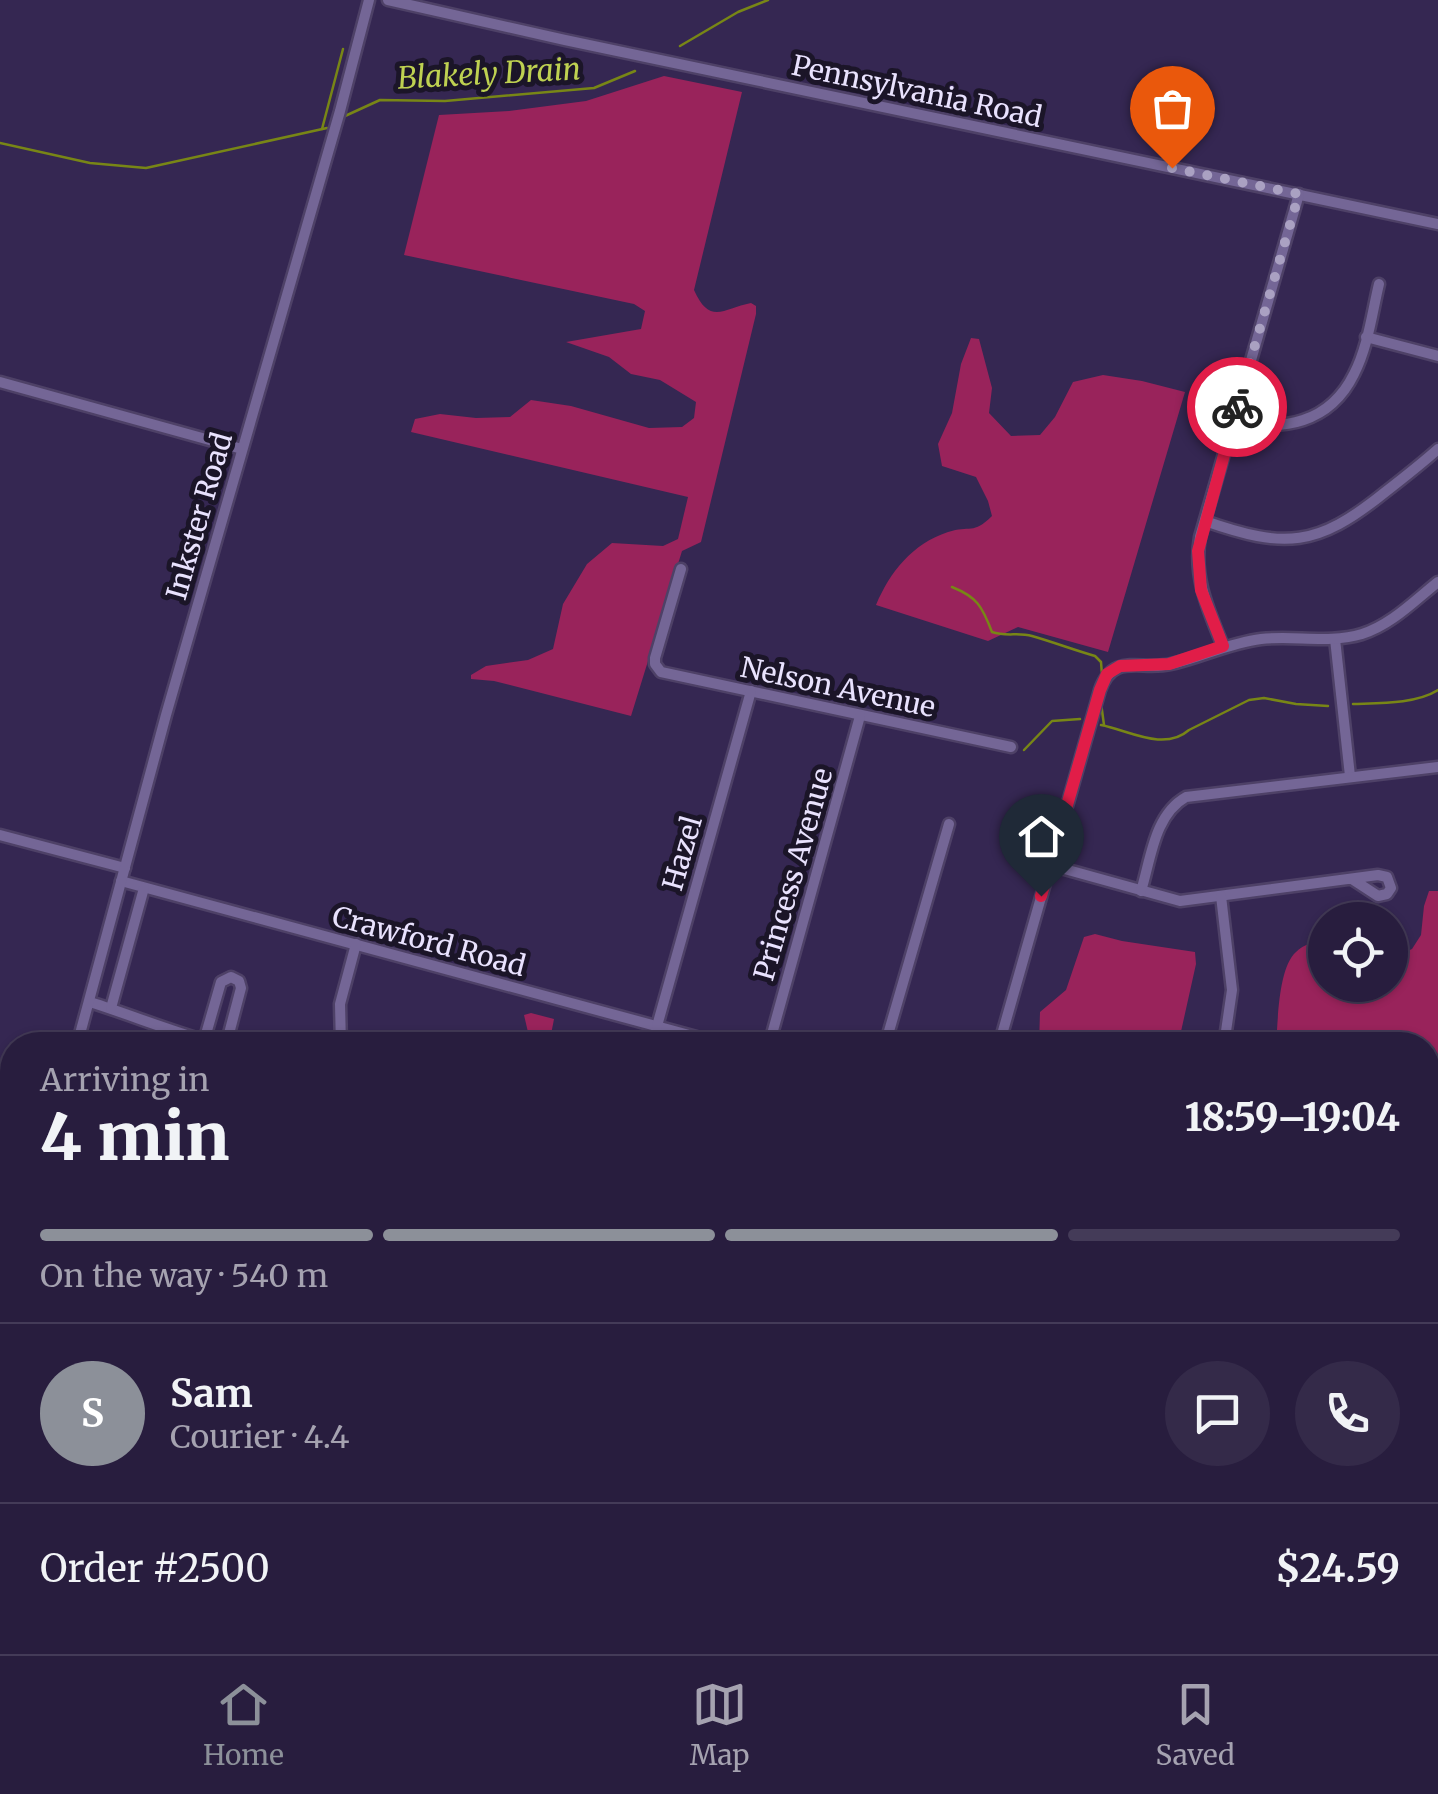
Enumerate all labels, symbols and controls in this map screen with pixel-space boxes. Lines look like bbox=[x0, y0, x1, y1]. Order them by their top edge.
street label: Pennsylvania Road bbox=[789, 47, 1045, 135]
water label: Blakely Drain bbox=[396, 49, 582, 97]
pin bbox=[1130, 66, 1215, 169]
icon: bag bbox=[1145, 81, 1200, 136]
courier bbox=[1187, 357, 1287, 457]
icon: bike bbox=[1210, 380, 1265, 435]
street label: Inkster Road bbox=[158, 428, 240, 604]
street label: Nelson Avenue bbox=[737, 649, 939, 725]
street label: Princess Avenue bbox=[745, 764, 841, 984]
pin bbox=[999, 794, 1084, 897]
icon: home bbox=[1014, 809, 1069, 864]
street label: Hazel bbox=[654, 811, 710, 894]
street label: Crawford Road bbox=[328, 898, 530, 984]
map controls bbox=[1308, 902, 1408, 1002]
button: locate bbox=[1308, 902, 1408, 1002]
text: Arriving in bbox=[40, 1060, 209, 1100]
text: 18:59–19:04 bbox=[1185, 1094, 1400, 1141]
text: 4 min bbox=[40, 1096, 230, 1178]
text: On the way · 540 m bbox=[40, 1256, 328, 1296]
button: chat bbox=[1165, 1361, 1270, 1466]
button: phone bbox=[1295, 1361, 1400, 1466]
text: Sam bbox=[170, 1370, 253, 1417]
text: S bbox=[81, 1390, 104, 1437]
text: Courier · 4.4 bbox=[170, 1417, 350, 1457]
text: Order #2500 bbox=[40, 1545, 270, 1592]
text: $24.59 bbox=[1275, 1545, 1400, 1592]
tab: Home bbox=[203, 1677, 284, 1773]
tab: Map bbox=[690, 1677, 750, 1773]
tab: Saved bbox=[1156, 1677, 1235, 1773]

